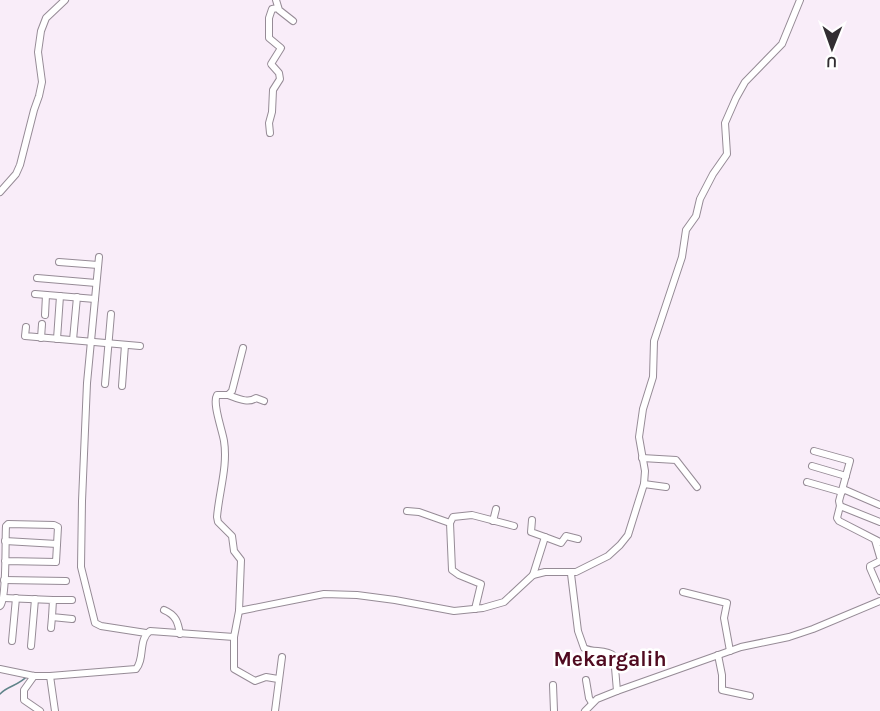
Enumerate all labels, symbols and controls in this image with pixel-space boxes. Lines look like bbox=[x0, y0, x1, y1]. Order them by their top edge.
north arrow bbox=[802, 18, 862, 78]
text: U bbox=[826, 53, 837, 72]
district label: Mekargalih bbox=[553, 647, 667, 671]

